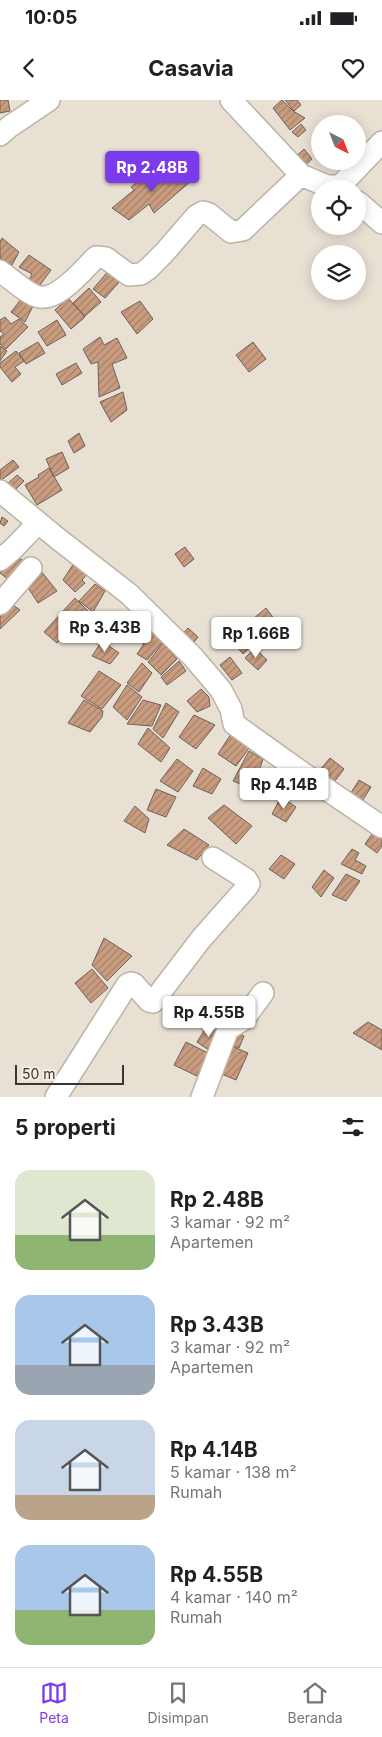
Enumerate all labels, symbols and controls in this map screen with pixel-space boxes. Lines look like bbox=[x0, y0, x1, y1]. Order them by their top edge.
text: 10:05 bbox=[25, 6, 77, 29]
icon: back bbox=[15, 54, 43, 82]
icon: heart bbox=[339, 54, 367, 82]
text: Casavia bbox=[148, 55, 234, 81]
north arrow bbox=[311, 115, 366, 170]
map controls bbox=[311, 115, 366, 300]
pin: Rp 2.48B bbox=[100, 151, 204, 193]
text: Rp 2.48B bbox=[116, 157, 188, 177]
button: locate bbox=[311, 180, 366, 235]
button: layers bbox=[311, 245, 366, 300]
pin: Rp 3.43B bbox=[53, 610, 157, 653]
pin: Rp 1.66B bbox=[204, 616, 308, 659]
text: Rp 3.43B bbox=[69, 617, 141, 637]
text: Rp 1.66B bbox=[222, 623, 290, 643]
pin: Rp 4.14B bbox=[232, 768, 336, 810]
text: Rp 4.14B bbox=[251, 774, 317, 794]
pin: Rp 4.55B bbox=[157, 996, 261, 1038]
text: Rp 4.55B bbox=[174, 1002, 244, 1022]
scale bar bbox=[15, 1062, 124, 1085]
text: 50 m bbox=[22, 1065, 56, 1082]
icon: filters bbox=[339, 1113, 367, 1141]
text: 5 properti bbox=[15, 1115, 116, 1140]
text: Rp 2.48B bbox=[170, 1187, 264, 1212]
icon: home bbox=[55, 1190, 115, 1250]
text: 3 kamar · 92 m² bbox=[170, 1212, 290, 1232]
text: Apartemen bbox=[170, 1232, 253, 1252]
text: Rp 3.43B bbox=[170, 1312, 264, 1337]
icon: home bbox=[55, 1315, 115, 1375]
text: 3 kamar · 92 m² bbox=[170, 1337, 290, 1357]
text: Apartemen bbox=[170, 1357, 253, 1377]
text: Rp 4.14B bbox=[170, 1437, 258, 1462]
icon: home bbox=[55, 1440, 115, 1500]
text: 5 kamar · 138 m² bbox=[170, 1462, 297, 1482]
text: Rumah bbox=[170, 1482, 222, 1502]
text: Rp 4.55B bbox=[170, 1562, 263, 1587]
icon: home bbox=[55, 1565, 115, 1625]
text: 4 kamar · 140 m² bbox=[170, 1587, 298, 1607]
text: Rumah bbox=[170, 1607, 222, 1627]
tab: Peta bbox=[39, 1679, 69, 1726]
tab: Disimpan bbox=[147, 1679, 209, 1726]
tab: Beranda bbox=[288, 1679, 343, 1726]

